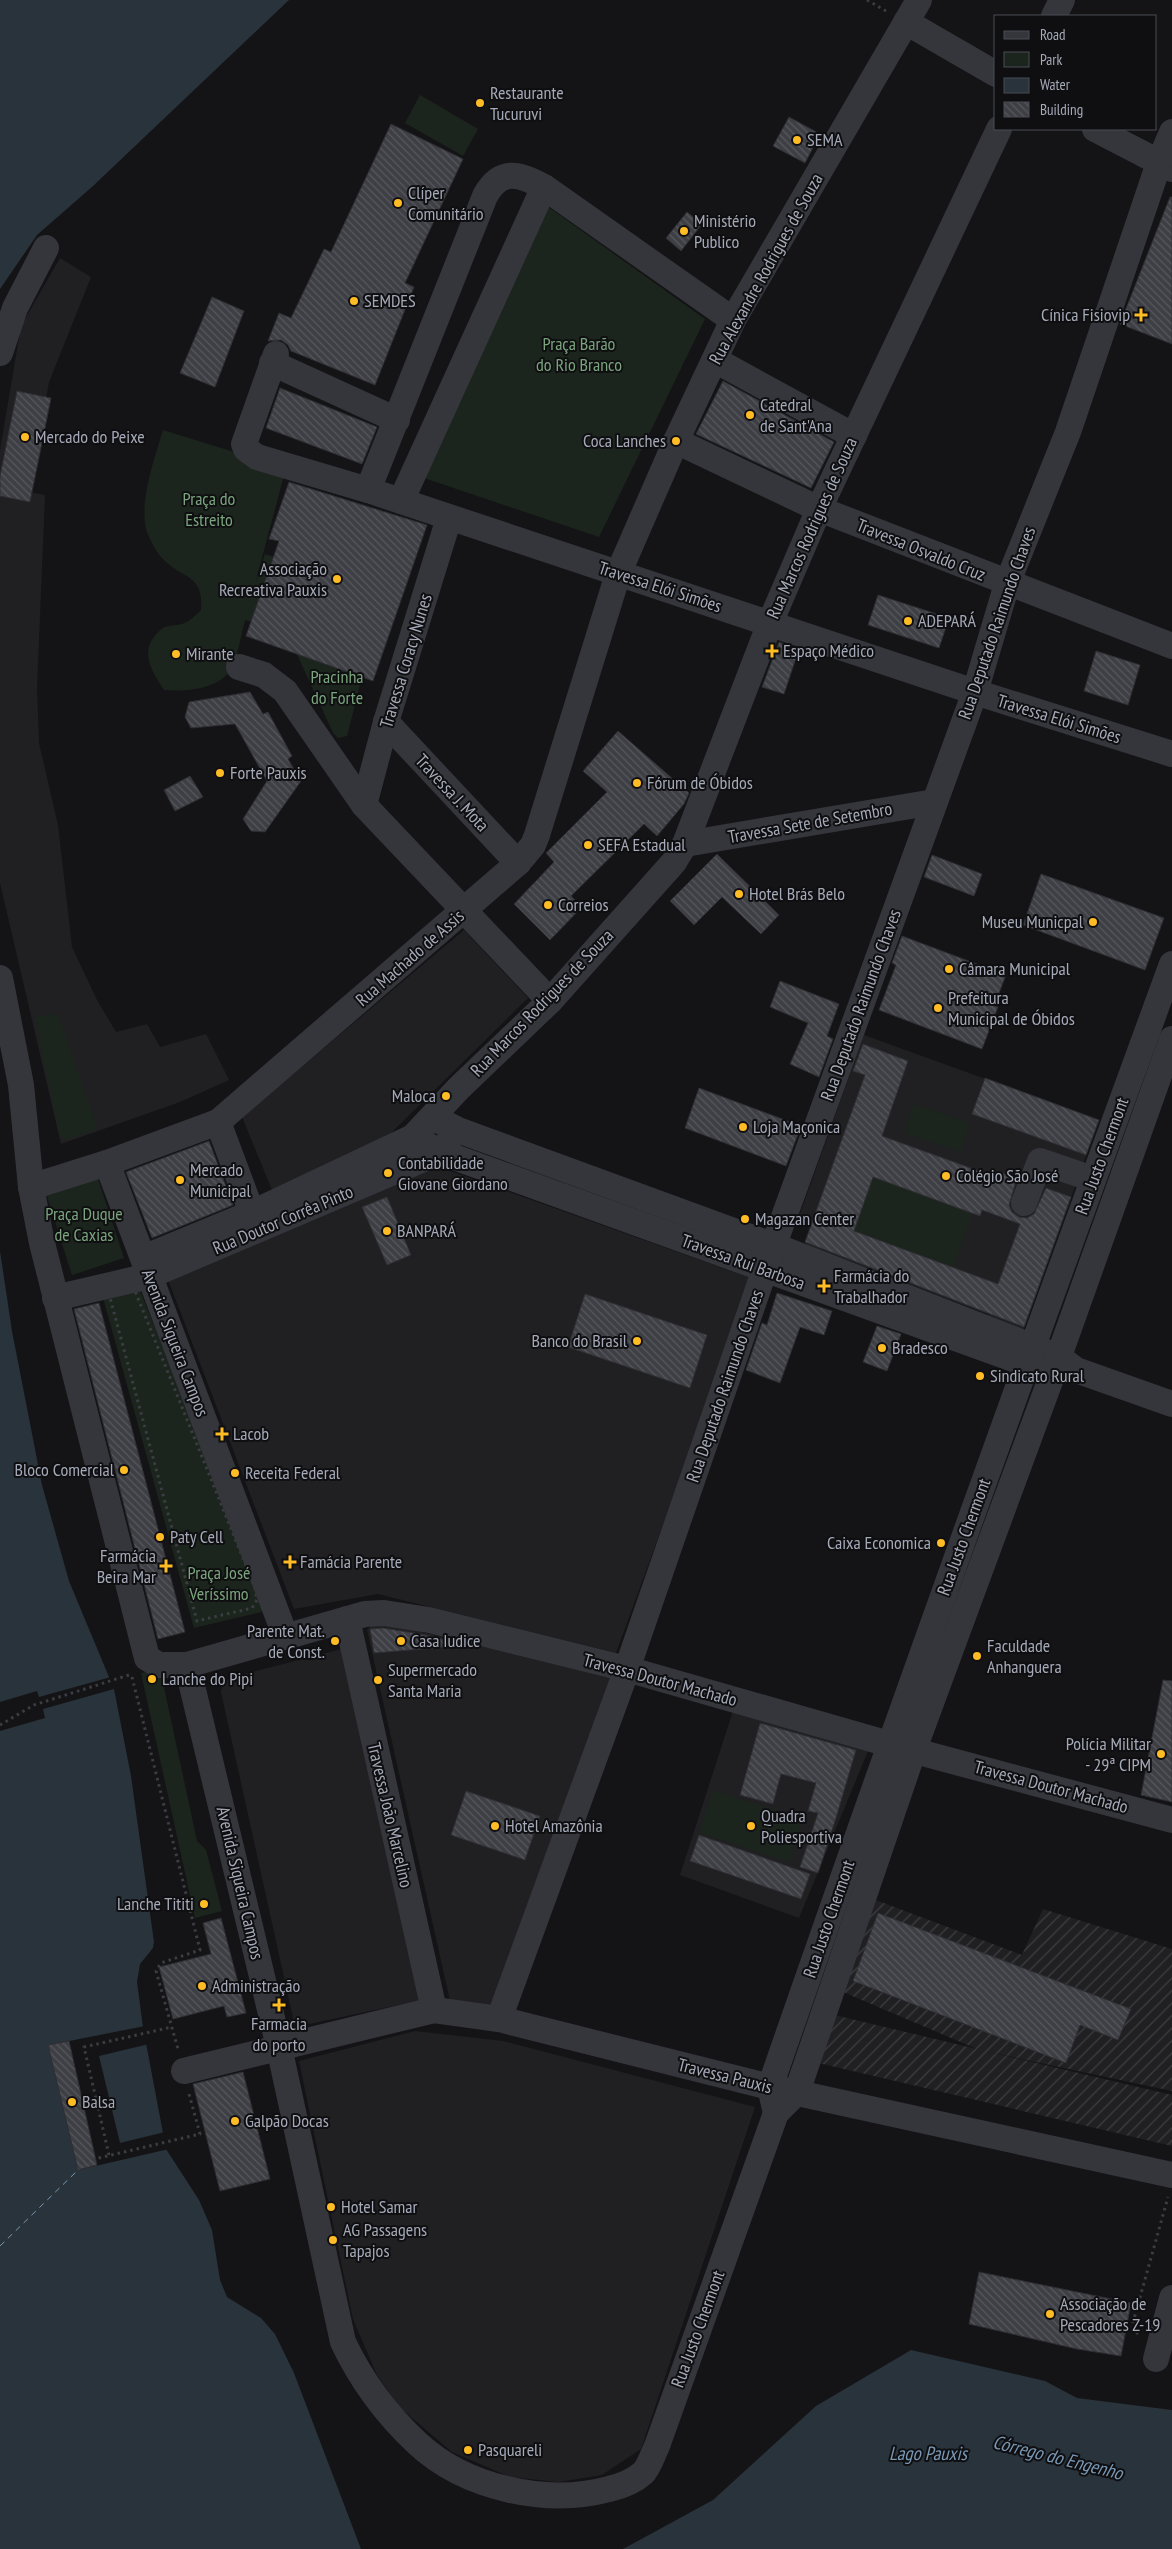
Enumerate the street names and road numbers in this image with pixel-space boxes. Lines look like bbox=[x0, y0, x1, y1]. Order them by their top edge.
street label: Rua Alexandre Rodrigues de Souza bbox=[703, 169, 828, 368]
street label: Rua Marcos Rodrigues de Souza bbox=[761, 434, 862, 622]
street label: Travessa Osvaldo Cruz bbox=[853, 513, 989, 586]
street label: Rua Deputado Raimundo Chaves bbox=[953, 524, 1040, 722]
street label: Travessa Elói Simões bbox=[596, 556, 725, 617]
street label: Travessa Coracy Nunes bbox=[374, 591, 437, 731]
street label: Travessa Elói Simões bbox=[994, 689, 1124, 748]
street label: Travessa J. Mota bbox=[411, 749, 494, 836]
street label: Travessa Sete de Setembro bbox=[726, 797, 894, 848]
street label: Rua Machado de Assis bbox=[351, 904, 469, 1011]
street label: Rua Deputado Raimundo Chaves bbox=[815, 906, 906, 1104]
street label: Rua Marcos Rodrigues de Souza bbox=[465, 924, 618, 1081]
street label: Rua Justo Chermont bbox=[1070, 1094, 1133, 1218]
street label: Rua Doutor Corrêa Pinto bbox=[209, 1180, 357, 1259]
street label: Travessa Rui Barbosa bbox=[678, 1229, 808, 1295]
street label: Avenida Siqueira Campos bbox=[137, 1266, 214, 1420]
street label: Rua Deputado Raimundo Chaves bbox=[681, 1287, 768, 1485]
street label: Rua Justo Chermont bbox=[932, 1475, 995, 1599]
street label: Travessa Doutor Machado bbox=[581, 1648, 740, 1711]
street label: Travessa João Marcelino bbox=[363, 1740, 418, 1890]
street label: Travessa Doutor Machado bbox=[972, 1755, 1131, 1818]
street label: Avenida Siqueira Campos bbox=[212, 1804, 269, 1962]
street label: Rua Justo Chermont bbox=[798, 1857, 859, 1981]
street label: Travessa Pauxis bbox=[676, 2053, 775, 2098]
street label: Rua Justo Chermont bbox=[666, 2267, 729, 2391]

